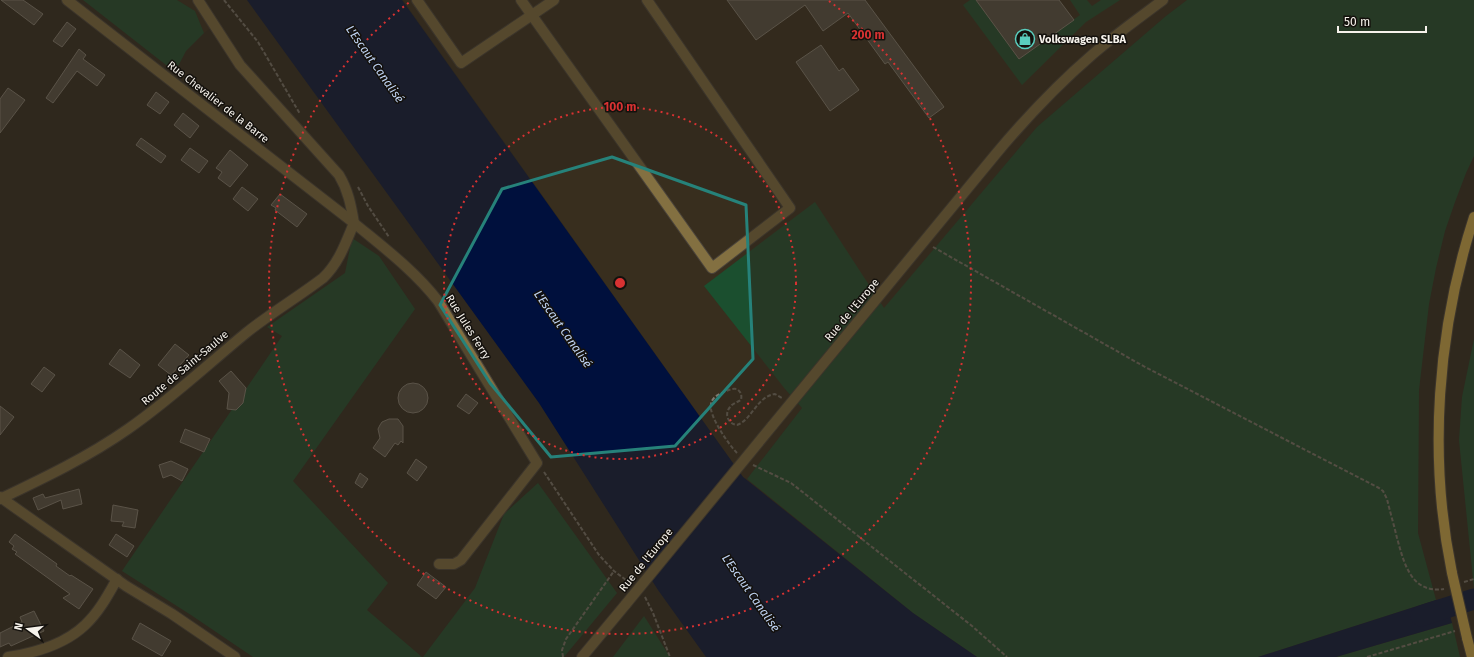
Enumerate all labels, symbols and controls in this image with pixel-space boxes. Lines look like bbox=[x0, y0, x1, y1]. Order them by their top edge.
scale bar bbox=[1338, 8, 1426, 34]
text: 50 m bbox=[1344, 15, 1370, 29]
water label: L'Escaut Canalisé bbox=[343, 23, 407, 105]
text: 200 m bbox=[851, 28, 885, 42]
shop icon: Volkswagen SLBA bbox=[1014, 28, 1036, 50]
place label: Volkswagen SLBA bbox=[1038, 33, 1126, 46]
street label: Rue Chevalier de la Barre bbox=[165, 58, 271, 146]
text: 100 m bbox=[604, 100, 636, 114]
centre of rings bbox=[613, 276, 627, 290]
street label: Rue de l'Europe bbox=[822, 276, 882, 344]
water label: L'Escaut Canalisé bbox=[531, 288, 595, 370]
street label: Rue Jules Ferry bbox=[443, 292, 493, 362]
street label: Route de Saint-Saulve bbox=[139, 328, 231, 408]
street label: Rue de l'Europe bbox=[616, 526, 676, 594]
water label: L'Escaut Canalisé bbox=[719, 552, 783, 634]
north arrow bbox=[8, 609, 48, 649]
text: N bbox=[12, 622, 26, 632]

